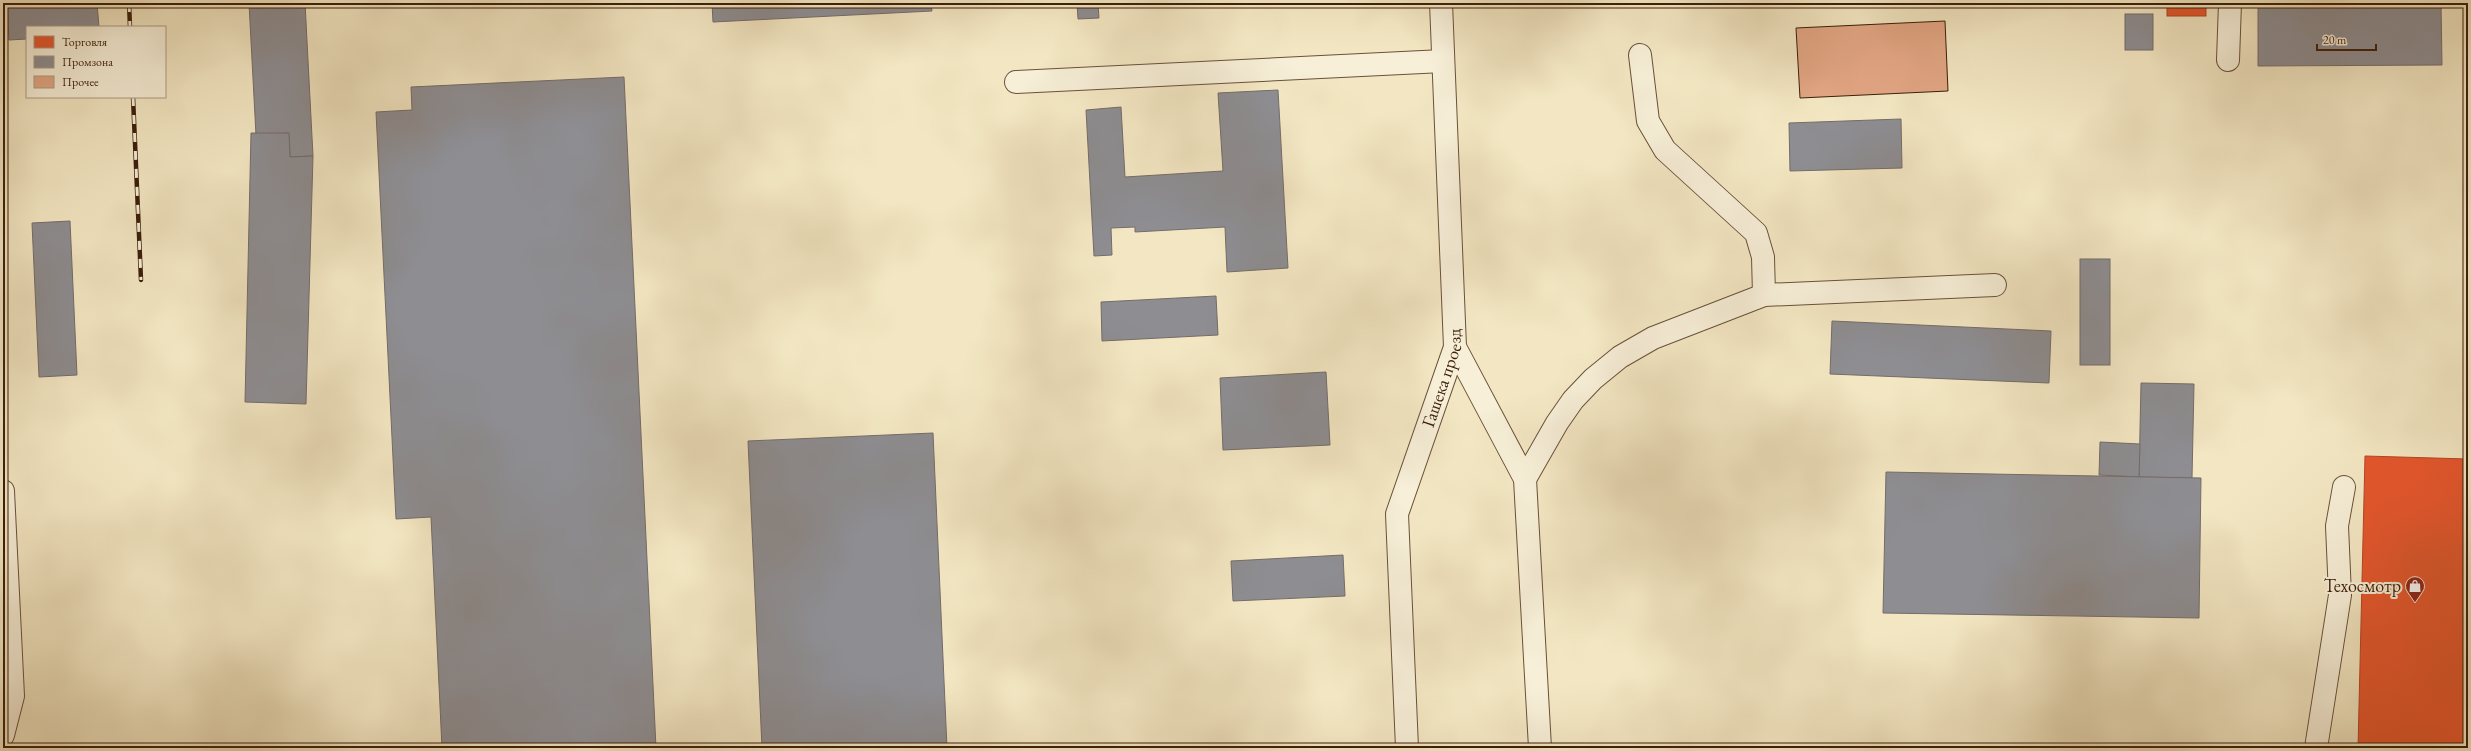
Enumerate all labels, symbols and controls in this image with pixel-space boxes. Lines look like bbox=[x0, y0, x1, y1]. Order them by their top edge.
legend bbox=[26, 26, 166, 98]
scale bar bbox=[2317, 26, 2376, 52]
text: 20 m bbox=[2323, 32, 2347, 48]
text: Торговля bbox=[62, 34, 108, 50]
text: Промзона bbox=[62, 54, 113, 70]
text: Прочее bbox=[62, 74, 99, 90]
street label: Гашека проезд bbox=[1416, 328, 1466, 430]
place label: Техосмотр bbox=[2324, 574, 2401, 597]
shop icon: Техосмотр bbox=[2404, 575, 2426, 603]

